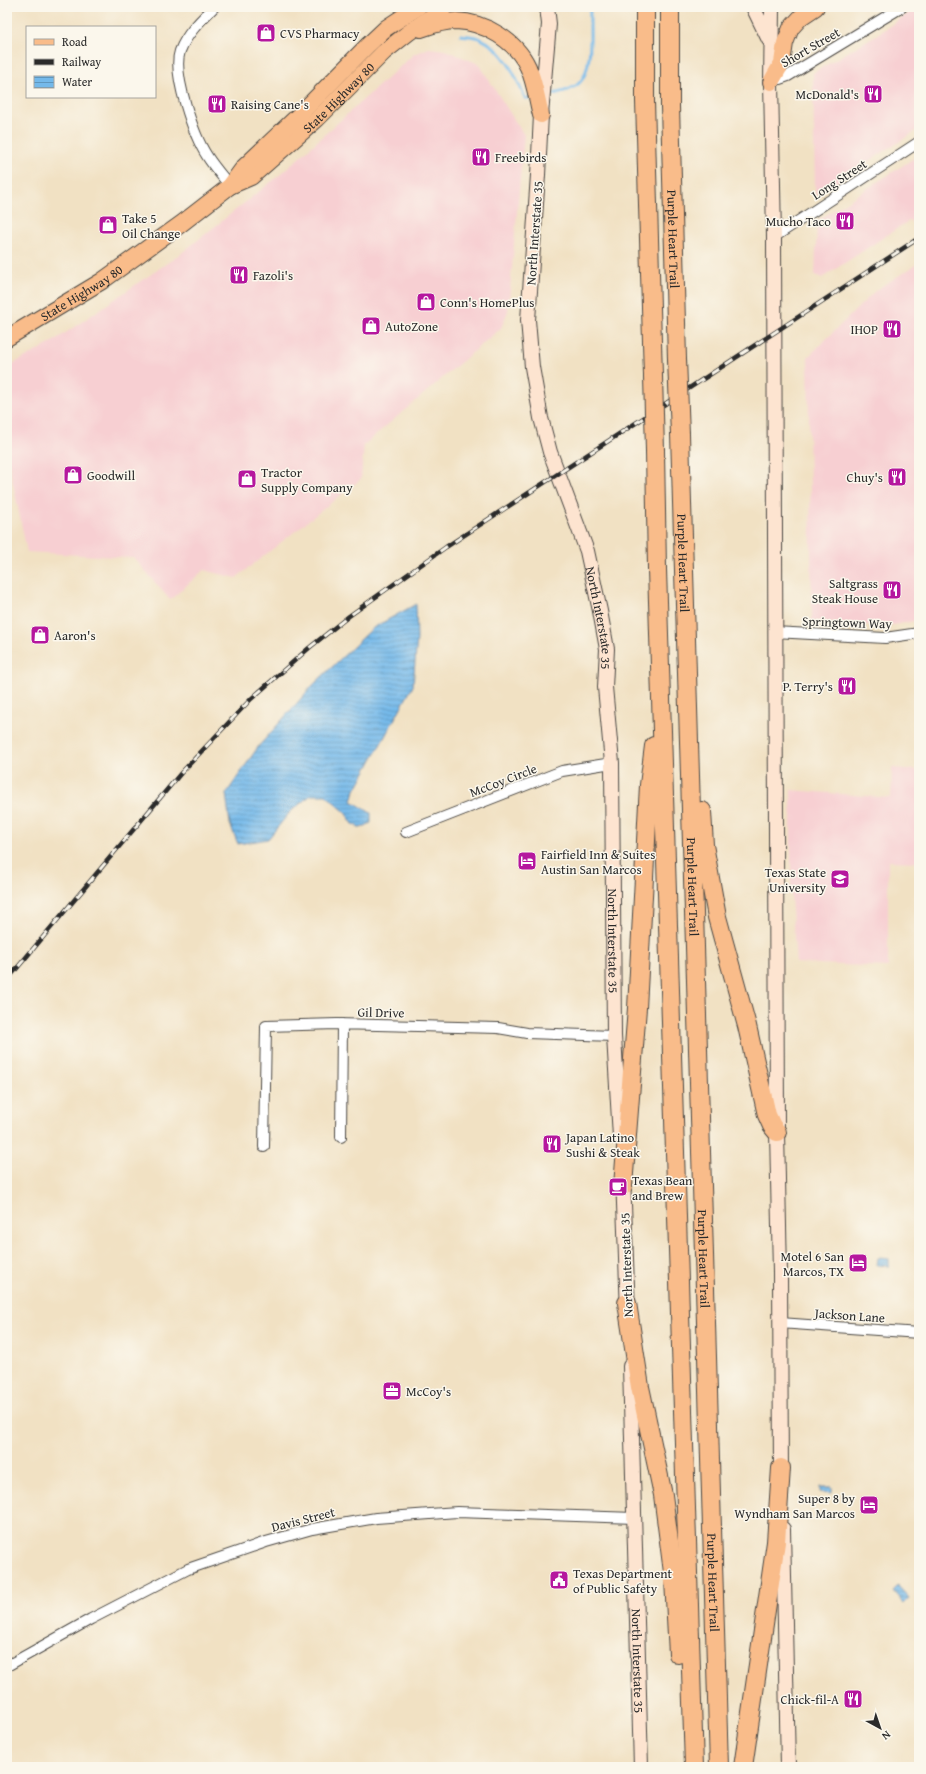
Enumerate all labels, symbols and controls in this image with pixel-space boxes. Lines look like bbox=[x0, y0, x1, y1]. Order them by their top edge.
shop icon: CVS Pharmacy bbox=[255, 22, 277, 44]
street label: Short Street bbox=[777, 23, 844, 72]
place label: CVS Pharmacy bbox=[280, 24, 360, 43]
legend bbox=[26, 26, 156, 98]
text: Road bbox=[62, 33, 88, 50]
text: Railway bbox=[62, 53, 101, 70]
street label: State Highway 80 bbox=[299, 58, 379, 137]
text: Water bbox=[62, 73, 92, 90]
restaurant icon: McDonald's bbox=[862, 83, 884, 105]
place label: McDonald's bbox=[796, 85, 859, 104]
restaurant icon: Raising Cane's bbox=[206, 93, 228, 115]
place label: Raising Cane's bbox=[231, 95, 309, 114]
restaurant icon: Freebirds bbox=[470, 146, 492, 168]
place label: Freebirds bbox=[495, 148, 546, 167]
street label: Long Street bbox=[808, 154, 871, 204]
street label: North Interstate 35 bbox=[521, 180, 548, 286]
street label: Purple Heart Trail bbox=[662, 189, 684, 289]
place label: Take 5 Oil Change bbox=[122, 209, 180, 243]
restaurant icon: Mucho Taco bbox=[834, 210, 856, 232]
place label: Mucho Taco bbox=[766, 212, 831, 231]
shop icon: Take 5 Oil Change bbox=[97, 214, 119, 236]
street label: State Highway 80 bbox=[37, 260, 127, 326]
restaurant icon: Fazoli's bbox=[228, 264, 250, 286]
place label: Fazoli's bbox=[253, 266, 293, 285]
shop icon: Conn's HomePlus bbox=[415, 291, 437, 313]
place label: Conn's HomePlus bbox=[440, 293, 534, 312]
shop icon: AutoZone bbox=[360, 315, 382, 337]
place label: AutoZone bbox=[385, 317, 438, 336]
restaurant icon: IHOP bbox=[881, 318, 903, 340]
place label: IHOP bbox=[850, 320, 878, 339]
place label: Tractor Supply Company bbox=[261, 463, 353, 497]
shop icon: Goodwill bbox=[62, 464, 84, 486]
place label: Goodwill bbox=[87, 466, 135, 485]
restaurant icon: Chuy's bbox=[886, 466, 908, 488]
shop icon: Tractor Supply Company bbox=[236, 468, 258, 490]
place label: Chuy's bbox=[847, 468, 883, 487]
street label: Purple Heart Trail bbox=[672, 513, 694, 613]
street label: North Interstate 35 bbox=[581, 565, 616, 670]
place label: Saltgrass Steak House bbox=[812, 574, 878, 608]
restaurant icon: Saltgrass Steak House bbox=[881, 579, 903, 601]
street label: Springtown Way bbox=[802, 611, 893, 634]
shop icon: Aaron's bbox=[29, 624, 51, 646]
place label: Aaron's bbox=[54, 626, 96, 645]
restaurant icon: P. Terry's bbox=[836, 675, 858, 697]
place label: P. Terry's bbox=[783, 677, 833, 696]
street label: McCoy Circle bbox=[467, 759, 540, 802]
street label: Purple Heart Trail bbox=[682, 837, 704, 937]
place label: Fairfield Inn & Suites Austin San Marcos bbox=[541, 845, 655, 879]
hotel icon: Fairfield Inn & Suites Austin San Marcos bbox=[516, 850, 538, 872]
place label: Texas State University bbox=[765, 863, 827, 897]
school or university icon: Texas State University bbox=[829, 868, 851, 890]
street label: North Interstate 35 bbox=[603, 888, 623, 993]
street label: Gil Drive bbox=[357, 1003, 405, 1022]
place label: Japan Latino Sushi & Steak bbox=[564, 1128, 640, 1162]
restaurant icon: Japan Latino Sushi & Steak bbox=[541, 1133, 563, 1155]
place label: Texas Bean and Brew bbox=[632, 1171, 693, 1205]
cafe icon: Texas Bean and Brew bbox=[607, 1176, 629, 1198]
street label: Purple Heart Trail bbox=[693, 1209, 715, 1309]
street label: North Interstate 35 bbox=[615, 1212, 638, 1318]
place label: Motel 6 San Marcos, TX bbox=[781, 1247, 845, 1281]
hotel icon: Motel 6 San Marcos, TX bbox=[847, 1252, 869, 1274]
street label: Jackson Lane bbox=[812, 1303, 886, 1327]
office icon: McCoy's bbox=[381, 1380, 403, 1402]
place label: McCoy's bbox=[406, 1382, 451, 1401]
place label: Super 8 by Wyndham San Marcos bbox=[734, 1489, 856, 1523]
hotel icon: Super 8 by Wyndham San Marcos bbox=[858, 1494, 880, 1516]
street label: Davis Street bbox=[269, 1502, 337, 1537]
street label: Purple Heart Trail bbox=[702, 1533, 724, 1633]
place label: Texas Department of Public Safety bbox=[573, 1564, 673, 1598]
public building icon: Texas Department of Public Safety bbox=[548, 1569, 570, 1591]
street label: North Interstate 35 bbox=[627, 1608, 649, 1713]
restaurant icon: Chick-fil-A bbox=[842, 1688, 864, 1710]
place label: Chick-fil-A bbox=[781, 1690, 839, 1709]
north arrow bbox=[860, 1708, 900, 1748]
text: N bbox=[878, 1727, 894, 1745]

